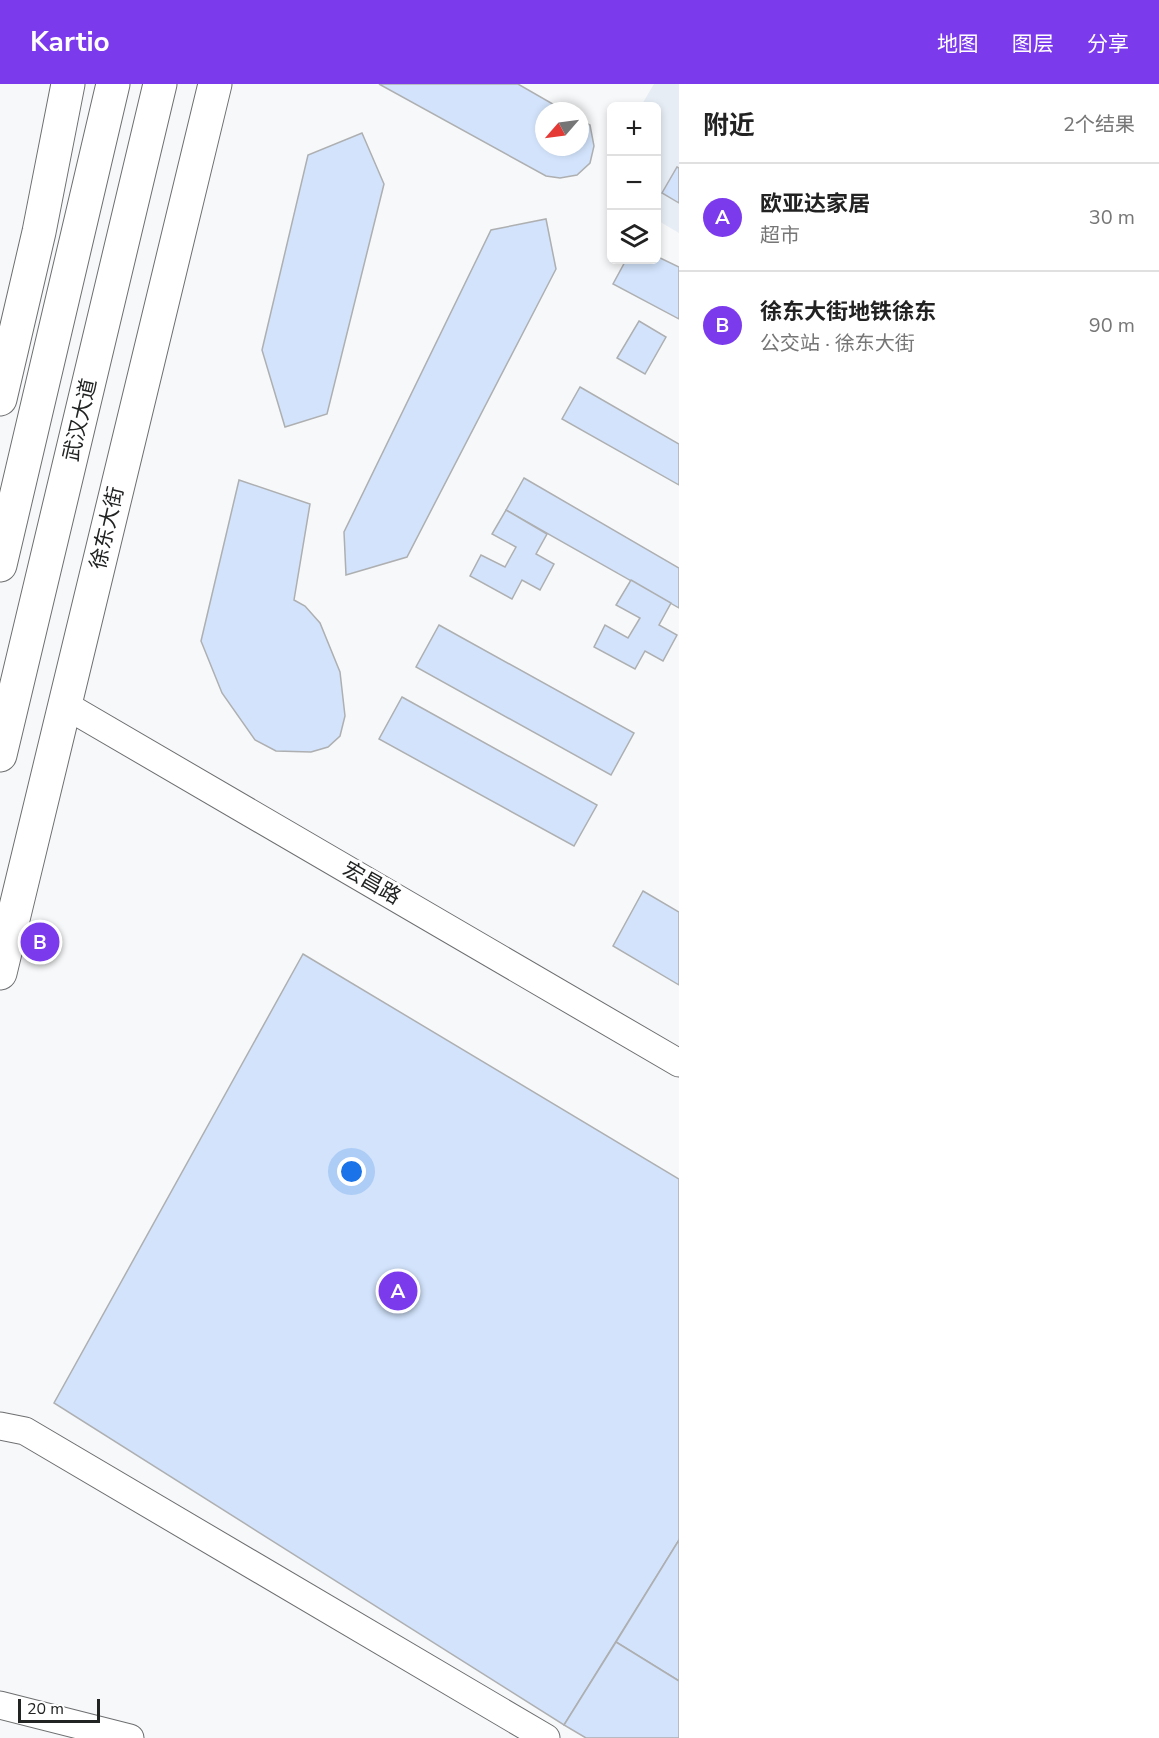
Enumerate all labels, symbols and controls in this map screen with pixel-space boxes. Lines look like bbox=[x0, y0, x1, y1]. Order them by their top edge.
text: Kartio bbox=[30, 23, 110, 61]
text: 地图 bbox=[937, 30, 979, 58]
text: 图层 bbox=[1012, 30, 1054, 58]
text: 分享 bbox=[1087, 30, 1129, 58]
north arrow bbox=[535, 102, 589, 156]
map controls bbox=[607, 102, 661, 264]
button: + bbox=[607, 102, 661, 156]
text: 附近 bbox=[703, 108, 755, 143]
text: 2个结果 bbox=[1063, 111, 1135, 138]
button: − bbox=[607, 156, 661, 210]
text: 欧亚达家居 bbox=[760, 189, 870, 219]
text: A bbox=[715, 204, 730, 231]
text: 30 m bbox=[1089, 204, 1135, 231]
button: layers bbox=[607, 210, 661, 264]
text: 超市 bbox=[760, 222, 800, 249]
text: 徐东大街地铁徐东 bbox=[760, 297, 936, 327]
text: B bbox=[716, 312, 729, 339]
text: 90 m bbox=[1089, 312, 1135, 339]
text: 公交站 · 徐东大街 bbox=[760, 330, 915, 357]
street label: 武汉大道 bbox=[57, 376, 103, 464]
street label: 徐东大街 bbox=[84, 484, 130, 572]
street label: 宏昌路 bbox=[338, 855, 406, 911]
pin: B bbox=[20, 920, 60, 964]
your location bbox=[337, 1157, 366, 1186]
pin: A bbox=[378, 1268, 418, 1314]
scale bar bbox=[18, 1696, 100, 1724]
text: 20 m bbox=[27, 1698, 64, 1720]

